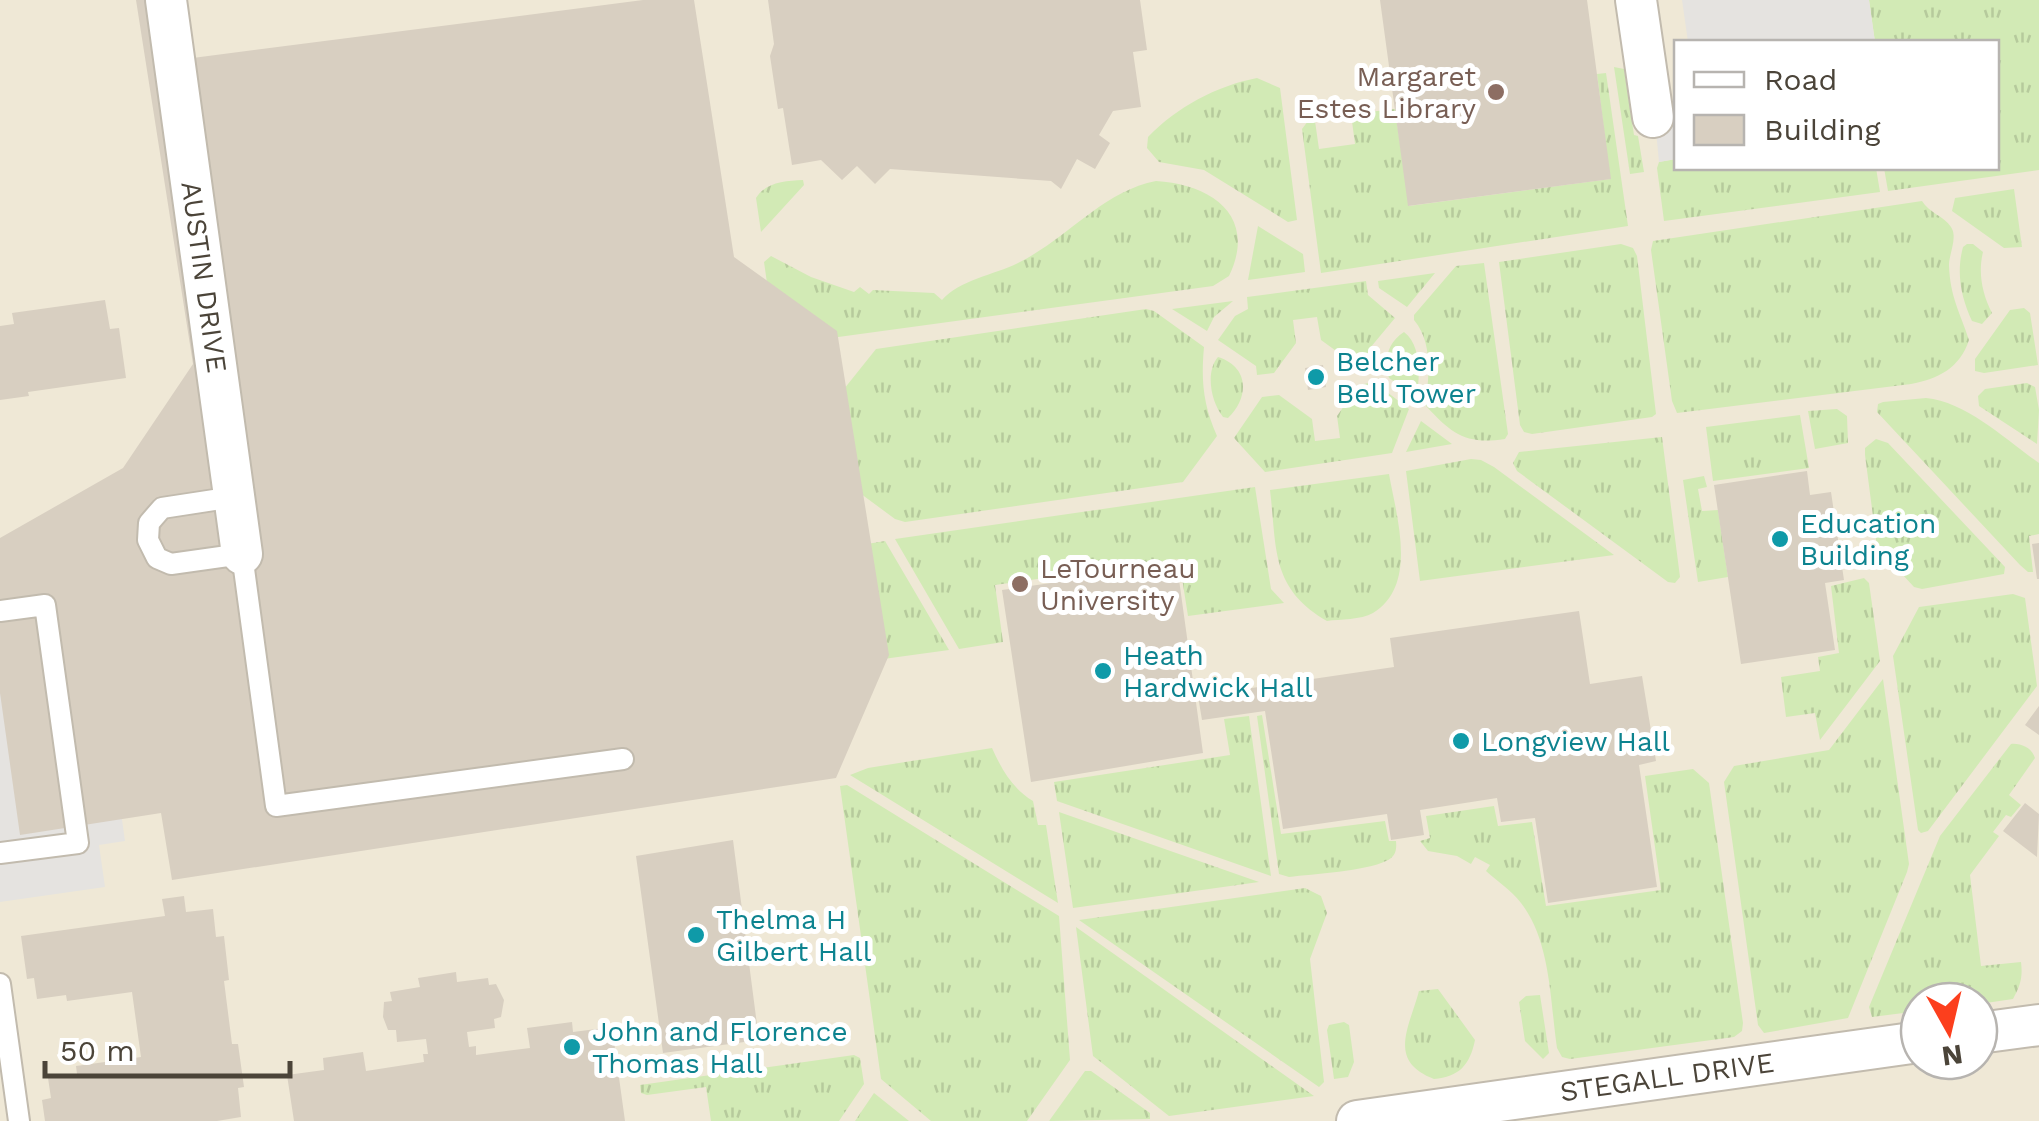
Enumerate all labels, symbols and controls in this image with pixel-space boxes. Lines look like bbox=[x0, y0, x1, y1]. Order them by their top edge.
legend bbox=[1674, 40, 1999, 170]
place label: Margaret Estes Library bbox=[1297, 60, 1477, 125]
text: Road bbox=[1764, 62, 1837, 97]
marker: Margaret Estes Library bbox=[1485, 81, 1507, 103]
text: Building bbox=[1764, 112, 1881, 147]
street label: AUSTIN DRIVE bbox=[174, 179, 234, 375]
place label: Belcher Bell Tower bbox=[1336, 345, 1476, 410]
marker: Belcher Bell Tower bbox=[1305, 366, 1327, 388]
place label: Education Building bbox=[1800, 507, 1936, 572]
marker: Education Building bbox=[1769, 528, 1791, 550]
place label: LeTourneau University bbox=[1040, 552, 1196, 617]
marker: LeTourneau University bbox=[1009, 573, 1031, 595]
place label: Heath Hardwick Hall bbox=[1123, 639, 1313, 704]
marker: Heath Hardwick Hall bbox=[1092, 660, 1114, 682]
place label: Longview Hall bbox=[1481, 725, 1670, 758]
marker: Longview Hall bbox=[1450, 730, 1472, 752]
place label: Thelma H Gilbert Hall bbox=[716, 903, 872, 968]
marker: Thelma H Gilbert Hall bbox=[685, 924, 707, 946]
north arrow bbox=[1899, 981, 1999, 1081]
place label: John and Florence Thomas Hall bbox=[592, 1015, 848, 1080]
scale bar bbox=[45, 1016, 290, 1078]
text: 50 m bbox=[60, 1033, 135, 1068]
marker: John and Florence Thomas Hall bbox=[561, 1036, 583, 1058]
text: N bbox=[1940, 1037, 1965, 1073]
street label: STEGALL DRIVE bbox=[1558, 1046, 1776, 1108]

